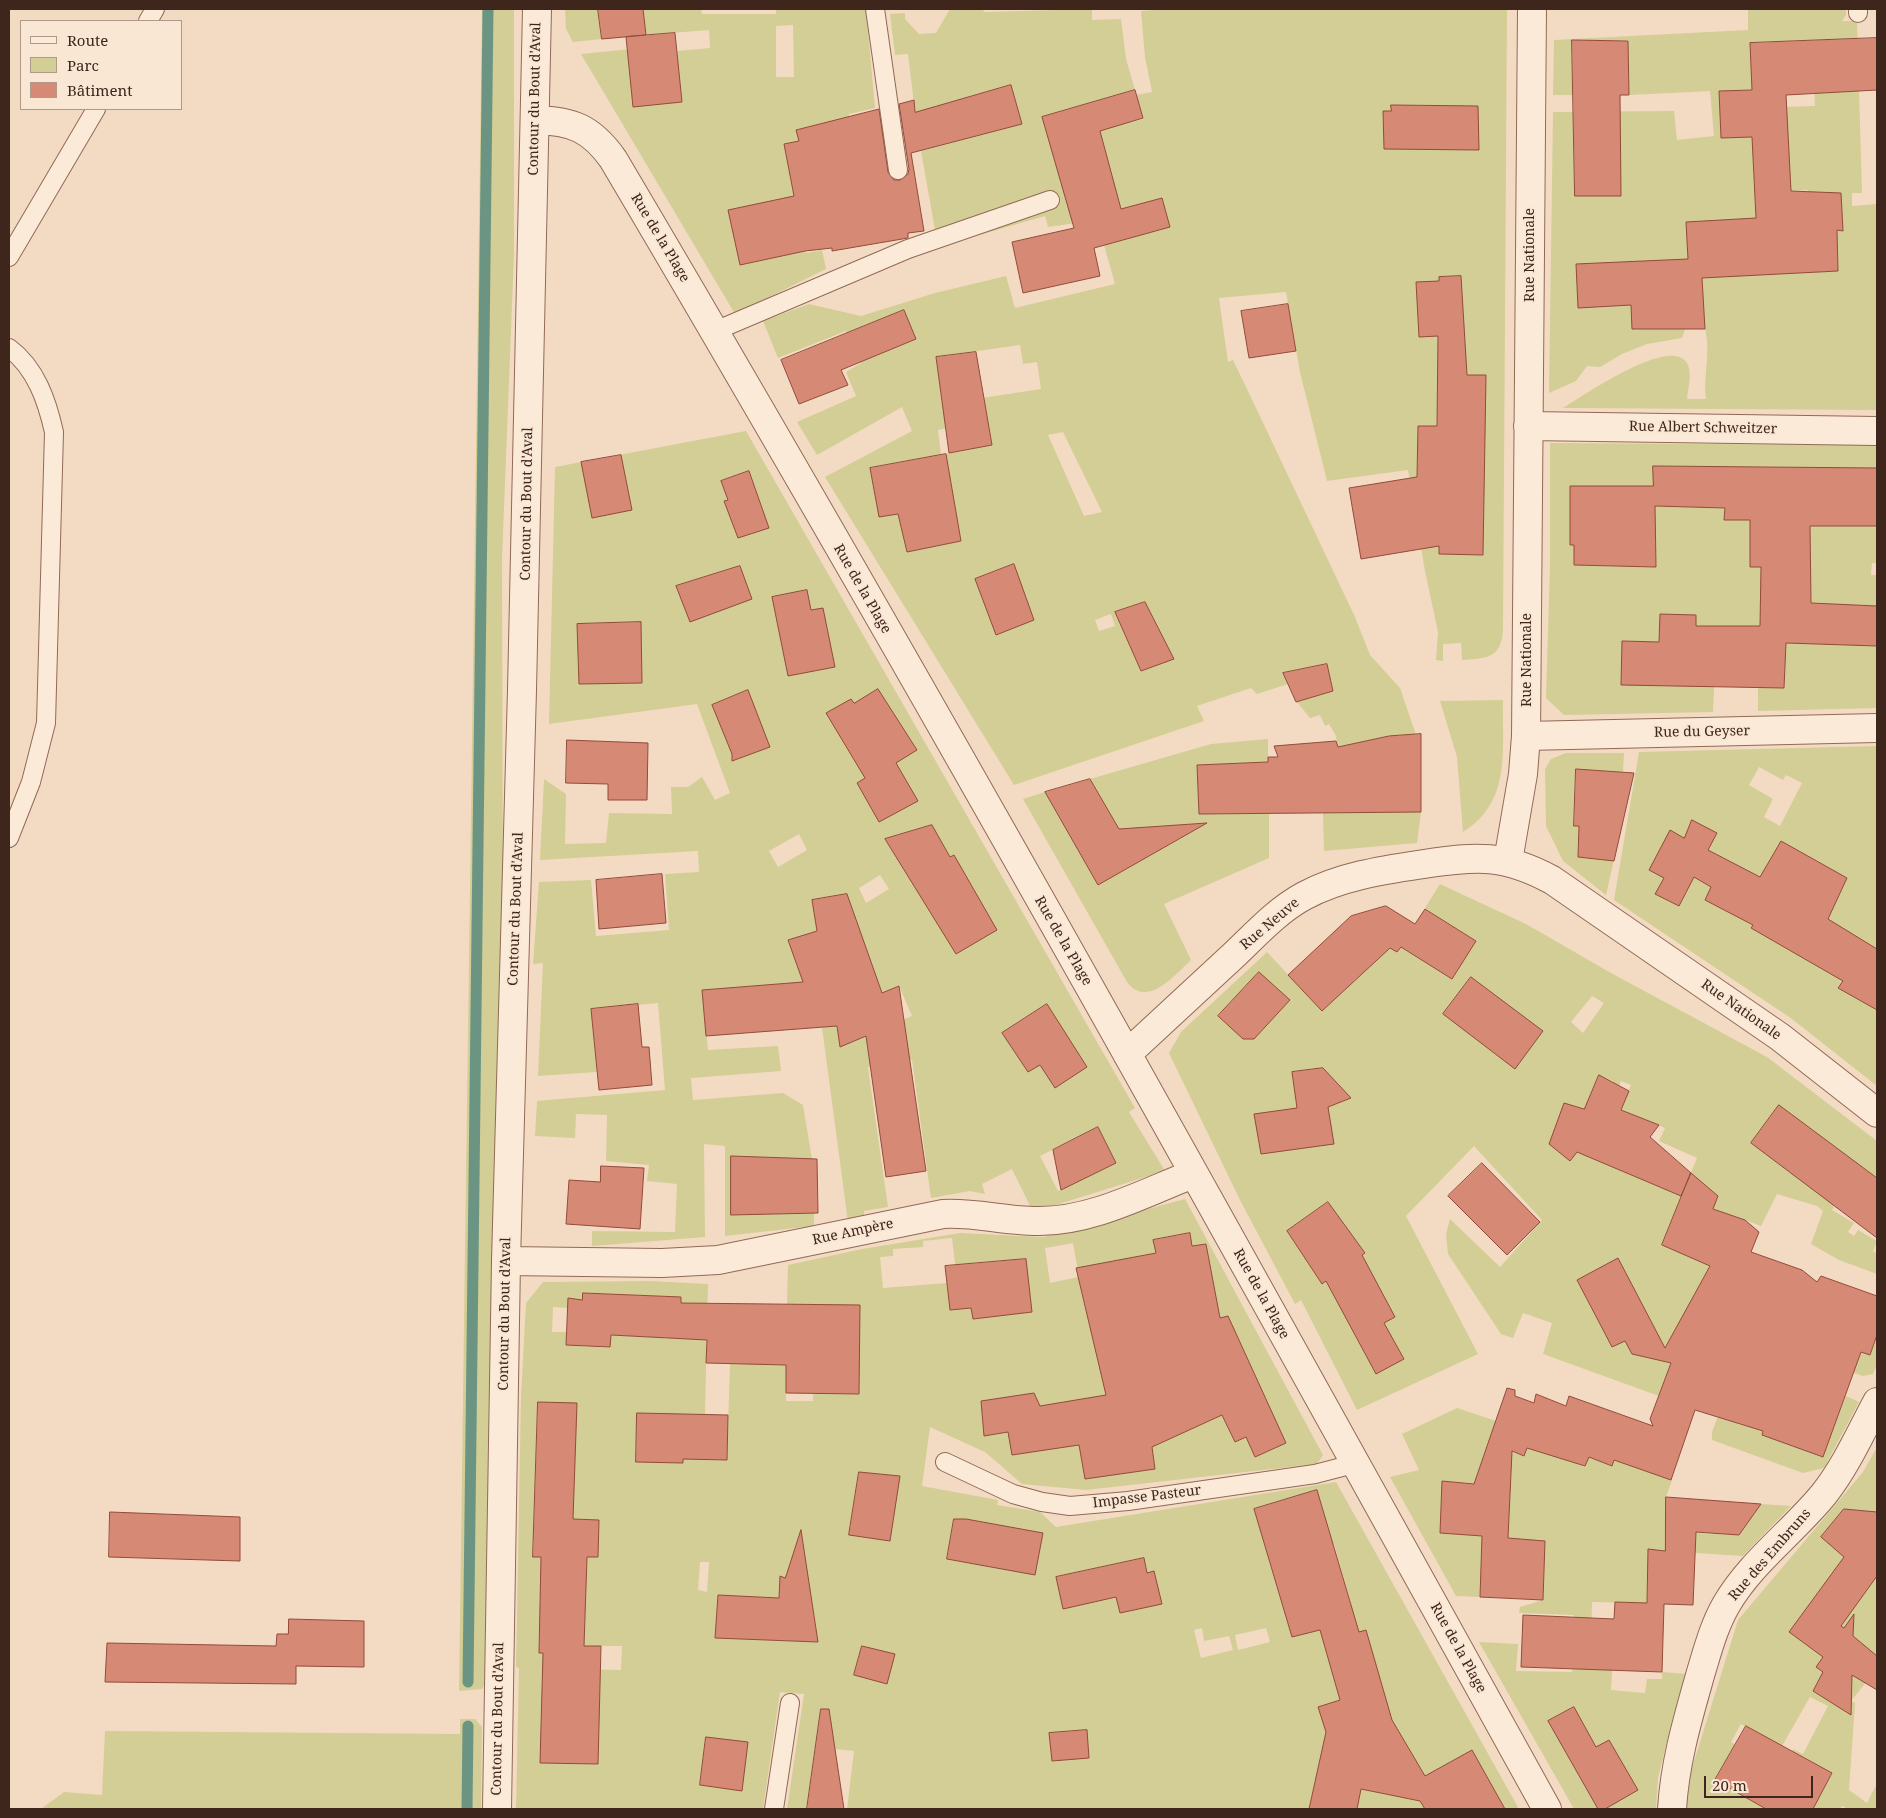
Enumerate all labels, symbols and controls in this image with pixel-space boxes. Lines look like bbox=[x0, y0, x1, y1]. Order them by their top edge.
legend bbox=[20, 20, 182, 110]
street label: Contour du Bout d'Aval bbox=[525, 22, 545, 176]
text: Route bbox=[67, 30, 108, 50]
text: Parc bbox=[67, 55, 99, 75]
text: Bâtiment bbox=[67, 80, 133, 100]
street label: Rue de la Plage bbox=[627, 191, 693, 285]
street label: Rue Nationale bbox=[1522, 208, 1538, 302]
street label: Rue Albert Schweitzer bbox=[1629, 418, 1777, 438]
street label: Contour du Bout d'Aval bbox=[517, 427, 537, 581]
street label: Rue de la Plage bbox=[830, 541, 894, 637]
street label: Rue Nationale bbox=[1519, 613, 1535, 707]
street label: Rue du Geyser bbox=[1654, 723, 1750, 741]
street label: Contour du Bout d'Aval bbox=[505, 832, 527, 986]
street label: Rue de la Plage bbox=[1031, 893, 1095, 989]
street label: Rue Neuve bbox=[1237, 894, 1303, 954]
street label: Rue Nationale bbox=[1698, 976, 1784, 1044]
street label: Rue Ampère bbox=[811, 1215, 895, 1249]
street label: Contour du Bout d'Aval bbox=[495, 1237, 515, 1391]
street label: Rue de la Plage bbox=[1229, 1246, 1293, 1342]
street label: Impasse Pasteur bbox=[1092, 1482, 1202, 1512]
street label: Rue des Embruns bbox=[1725, 1505, 1815, 1605]
street label: Rue de la Plage bbox=[1426, 1600, 1490, 1696]
street label: Contour du Bout d'Aval bbox=[488, 1642, 508, 1796]
scale bar bbox=[1706, 1766, 1815, 1798]
text: 20 m bbox=[1712, 1775, 1747, 1795]

